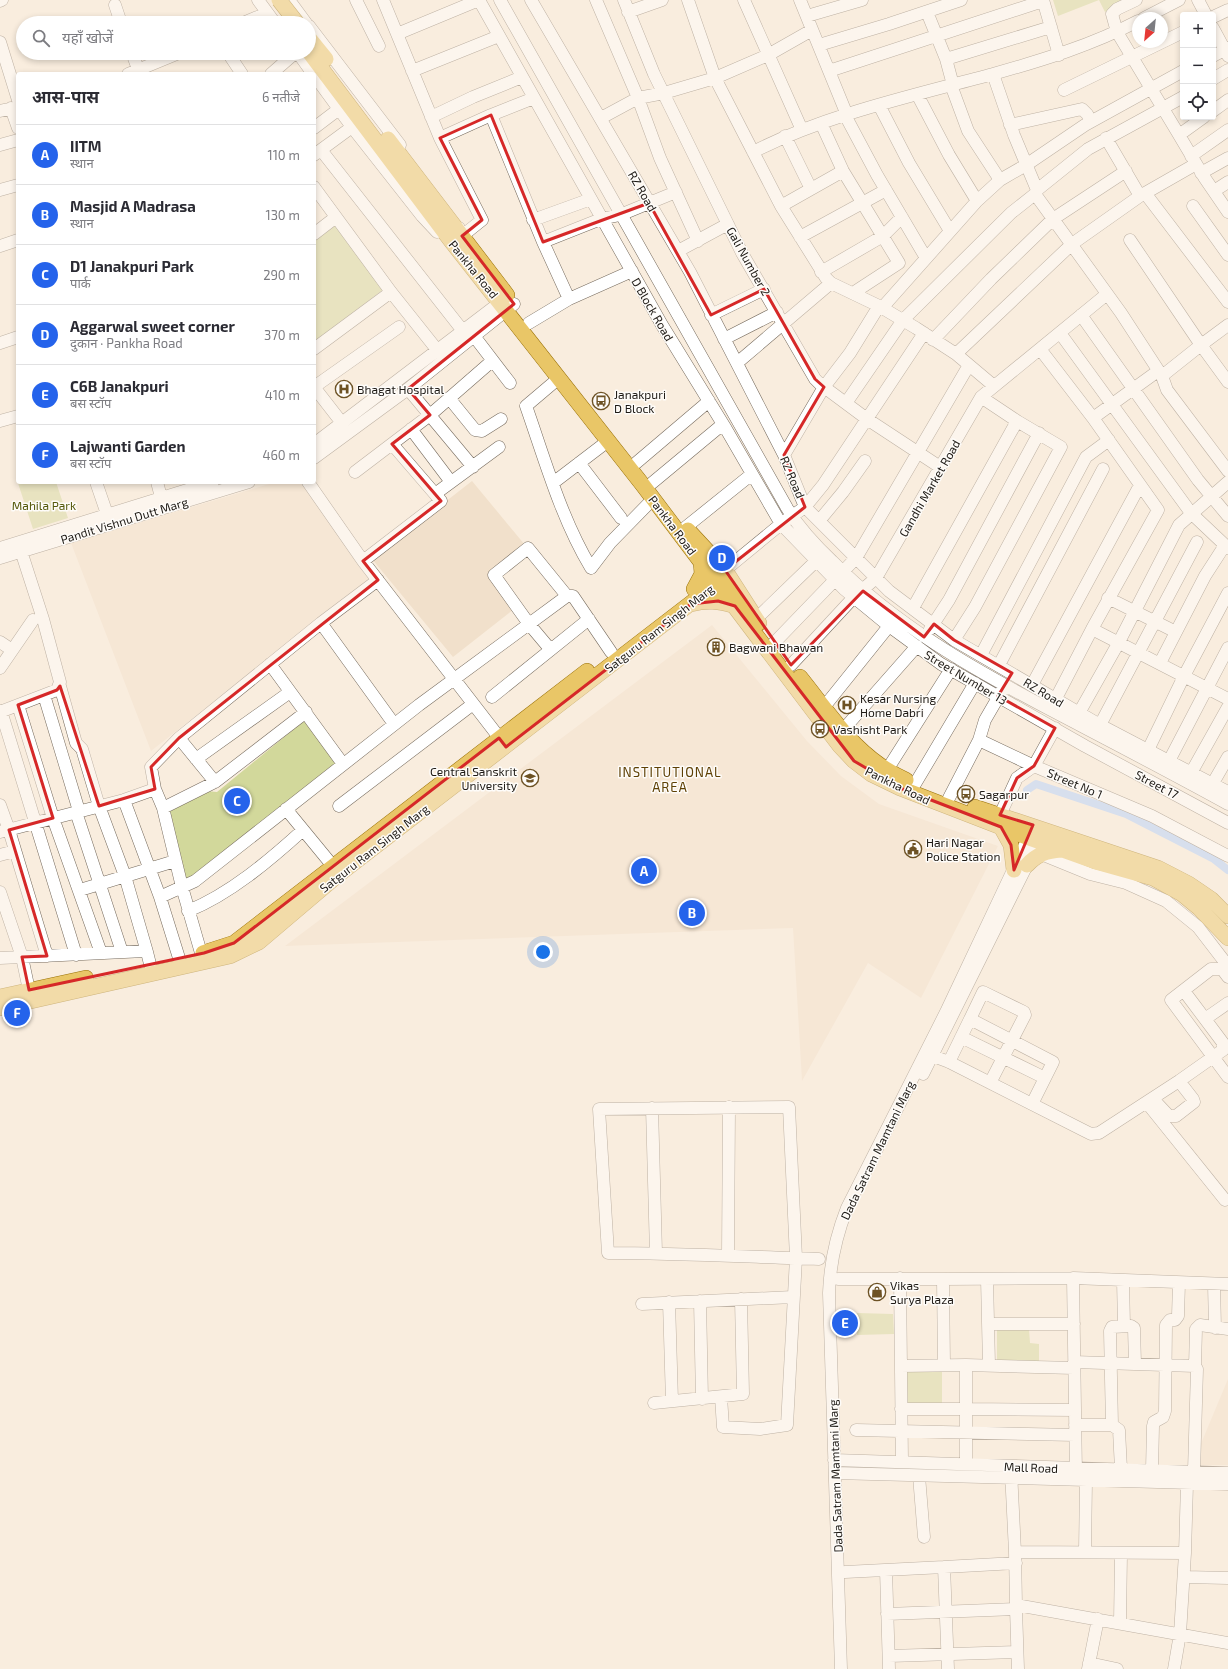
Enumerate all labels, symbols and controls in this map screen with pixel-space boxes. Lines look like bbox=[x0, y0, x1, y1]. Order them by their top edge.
north arrow bbox=[1132, 12, 1168, 48]
map controls bbox=[1180, 12, 1216, 120]
button: + bbox=[1180, 12, 1216, 48]
search box bbox=[16, 16, 316, 60]
icon: search bbox=[30, 27, 52, 49]
text: यहाँ खोजें bbox=[62, 28, 113, 46]
button: − bbox=[1180, 48, 1216, 84]
button: locate bbox=[1180, 84, 1216, 120]
text: आस-पास bbox=[32, 86, 99, 106]
text: 6 नतीजे bbox=[262, 89, 300, 105]
text: IITM bbox=[70, 137, 102, 155]
text: A bbox=[41, 147, 49, 163]
text: 110 m bbox=[268, 147, 300, 163]
text: स्थान bbox=[70, 155, 94, 171]
street label: RZ Road bbox=[626, 168, 660, 214]
text: Masjid A Madrasa bbox=[70, 197, 196, 215]
text: B bbox=[41, 207, 49, 223]
text: 130 m bbox=[265, 207, 300, 223]
text: स्थान bbox=[70, 215, 94, 231]
street label: Gali Number 2 bbox=[724, 224, 774, 298]
street label: Pankha Road bbox=[446, 237, 502, 301]
text: D1 Janakpuri Park bbox=[70, 257, 194, 275]
text: C bbox=[41, 267, 49, 283]
text: 290 m bbox=[263, 267, 300, 283]
text: पार्क bbox=[70, 275, 91, 291]
street label: D Block Road bbox=[629, 275, 677, 343]
text: Aggarwal sweet corner bbox=[70, 317, 235, 335]
text: D bbox=[41, 327, 49, 343]
text: 370 m bbox=[264, 327, 300, 343]
text: दुकान · Pankha Road bbox=[70, 335, 183, 351]
text: C6B Janakpuri bbox=[70, 377, 169, 395]
hospital icon: Bhagat Hospital bbox=[334, 379, 354, 399]
place label: Bhagat Hospital bbox=[357, 382, 444, 396]
text: E bbox=[41, 387, 49, 403]
text: 410 m bbox=[265, 387, 300, 403]
place label: Janakpuri D Block bbox=[614, 387, 666, 415]
bus stop icon: Janakpuri D Block bbox=[591, 391, 611, 411]
text: बस स्टॉप bbox=[70, 395, 111, 411]
text: Lajwanti Garden bbox=[70, 437, 186, 455]
street label: Gandhi Market Road bbox=[895, 437, 963, 539]
text: F bbox=[41, 447, 49, 463]
text: 460 m bbox=[262, 447, 300, 463]
street label: RZ Road bbox=[778, 454, 808, 500]
text: बस स्टॉप bbox=[70, 455, 111, 471]
street label: Pankha Road bbox=[646, 493, 700, 557]
street label: Pandit Vishnu Dutt Marg bbox=[59, 494, 190, 546]
park label: Mahila Park bbox=[12, 498, 76, 512]
pin: D bbox=[709, 543, 735, 573]
street label: Satguru Ram Singh Marg bbox=[602, 581, 717, 675]
building icon: Bagwani Bhawan bbox=[706, 637, 726, 657]
place label: Bagwani Bhawan bbox=[729, 640, 823, 654]
street label: Street Number 13 bbox=[922, 647, 1010, 707]
street label: RZ Road bbox=[1021, 675, 1067, 709]
place label: Kesar Nursing Home Dabri bbox=[860, 691, 936, 719]
hospital icon: Kesar Nursing Home Dabri bbox=[837, 695, 857, 715]
bus stop icon: Vashisht Park bbox=[810, 719, 830, 739]
place label: Vashisht Park bbox=[833, 722, 907, 736]
street label: Pankha Road bbox=[863, 763, 933, 807]
place label: Central Sanskrit University bbox=[430, 764, 518, 792]
district label: INSTITUTIONAL AREA bbox=[618, 764, 722, 795]
street label: Street No 1 bbox=[1045, 765, 1105, 801]
street label: Street 17 bbox=[1133, 767, 1181, 801]
school or university icon: Central Sanskrit University bbox=[520, 768, 540, 788]
bus stop icon: Sagarpur bbox=[956, 784, 976, 804]
pin: C bbox=[224, 786, 250, 816]
place label: Sagarpur bbox=[979, 787, 1029, 801]
street label: Satguru Ram Singh Marg bbox=[317, 801, 432, 895]
place label: Hari Nagar Police Station bbox=[926, 835, 1000, 863]
public building icon: Hari Nagar Police Station bbox=[903, 839, 923, 859]
pin: A bbox=[631, 856, 657, 886]
pin: B bbox=[679, 898, 705, 928]
your location bbox=[533, 942, 553, 962]
pin: F bbox=[4, 998, 30, 1028]
street label: Dada Satram Mamtani Marg bbox=[837, 1078, 917, 1222]
place label: Vikas Surya Plaza bbox=[890, 1278, 954, 1306]
shop icon: Vikas Surya Plaza bbox=[867, 1282, 887, 1302]
pin: E bbox=[832, 1308, 858, 1338]
street label: Dada Satram Mamtani Marg bbox=[825, 1399, 845, 1553]
street label: Mall Road bbox=[1004, 1459, 1058, 1475]

